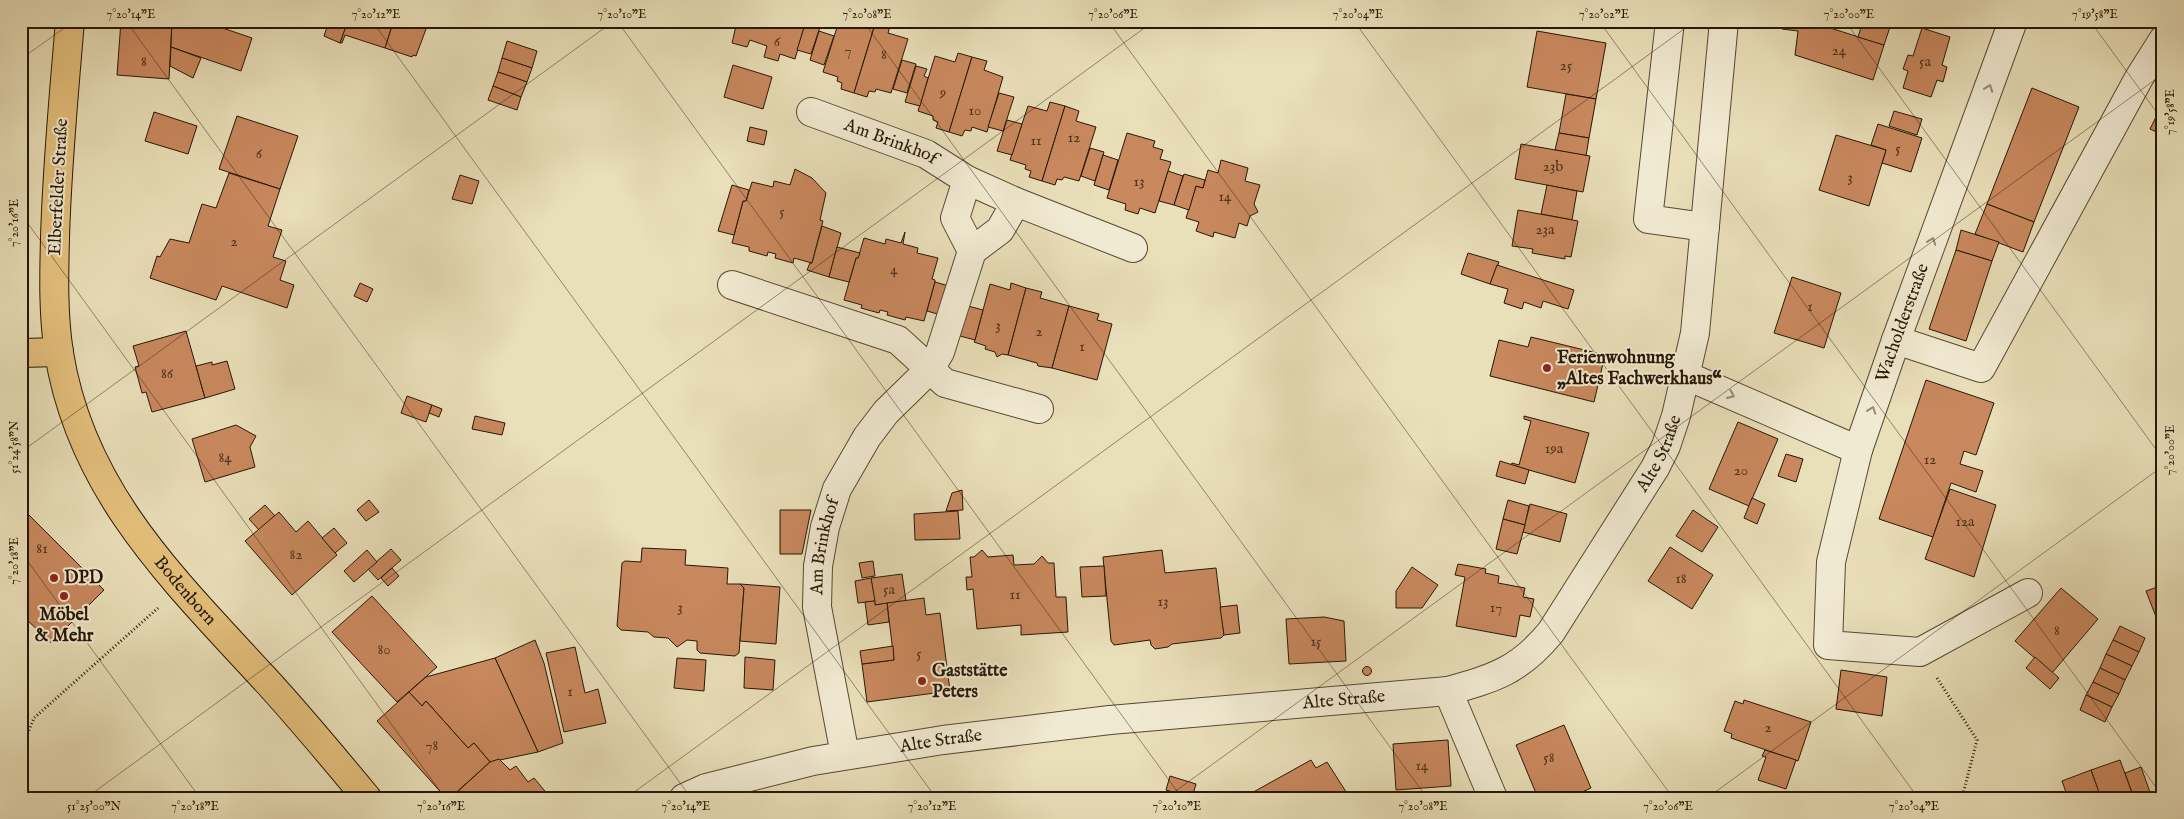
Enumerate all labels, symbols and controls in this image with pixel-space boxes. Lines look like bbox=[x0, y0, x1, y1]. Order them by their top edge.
text: 7°20'14"E bbox=[107, 7, 155, 22]
text: 7°20'12"E bbox=[352, 7, 400, 22]
text: 7°20'10"E bbox=[598, 7, 646, 22]
text: 7°20'08"E bbox=[842, 7, 892, 22]
text: 7°20'06"E bbox=[1088, 7, 1138, 22]
text: 7°20'04"E bbox=[1333, 7, 1383, 22]
text: 7°20'02"E bbox=[1579, 7, 1629, 22]
text: 7°20'00"E bbox=[1824, 7, 1874, 22]
text: 7°19'58"E bbox=[2072, 7, 2118, 22]
house number: 6 bbox=[774, 32, 781, 51]
house number: 7 bbox=[844, 41, 852, 60]
house number: 24 bbox=[1832, 41, 1847, 60]
house number: 8 bbox=[881, 45, 887, 64]
house number: 8 bbox=[141, 52, 147, 71]
house number: 5a bbox=[1919, 52, 1931, 71]
house number: 25 bbox=[1560, 56, 1573, 75]
house number: 9 bbox=[939, 83, 946, 102]
one-way arrow bbox=[1983, 85, 1993, 93]
text: 7°19'58"E bbox=[2163, 89, 2178, 135]
house number: 10 bbox=[969, 101, 981, 120]
street label: Am Brinkhof bbox=[840, 113, 945, 172]
street label: Elberfelder Straße bbox=[44, 118, 74, 256]
house number: 12 bbox=[1068, 128, 1080, 147]
house number: 11 bbox=[1030, 131, 1042, 150]
house number: 5 bbox=[1895, 139, 1901, 158]
house number: 6 bbox=[256, 144, 263, 163]
house number: 23b bbox=[1543, 157, 1563, 176]
house number: 3 bbox=[1847, 168, 1853, 187]
house number: 13 bbox=[1133, 172, 1145, 191]
house number: 14 bbox=[1219, 187, 1232, 206]
text: 7°20'16"E bbox=[7, 199, 22, 247]
house number: 5 bbox=[779, 202, 785, 221]
house number: 23a bbox=[1535, 220, 1555, 239]
house number: 2 bbox=[230, 232, 238, 251]
one-way arrow bbox=[1926, 237, 1936, 246]
house number: 4 bbox=[890, 260, 898, 279]
street label: Wacholderstraße bbox=[1871, 260, 1935, 385]
house number: 1 bbox=[1807, 297, 1813, 316]
house number: 3 bbox=[995, 316, 1001, 335]
house number: 2 bbox=[1035, 322, 1043, 341]
house number: 1 bbox=[1079, 337, 1085, 356]
place label: Ferienwohnung „Altes Fachwerkhaus“ bbox=[1557, 347, 1722, 391]
marker: Ferienwohnung „Altes Fachwerkhaus“ bbox=[1541, 362, 1553, 374]
house number: 86 bbox=[161, 364, 174, 383]
one-way arrow bbox=[1726, 389, 1735, 400]
one-way arrow bbox=[1866, 407, 1876, 415]
street label: Alte Straße bbox=[1631, 412, 1687, 497]
text: 51°24'58"N bbox=[7, 420, 22, 473]
text: 7°20'00"E bbox=[2163, 425, 2178, 475]
house number: 19a bbox=[1545, 439, 1564, 458]
house number: 84 bbox=[218, 448, 232, 467]
house number: 12 bbox=[1924, 450, 1936, 469]
house number: 20 bbox=[1734, 461, 1748, 480]
street label: Am Brinkhof bbox=[806, 492, 846, 596]
house number: 12a bbox=[1955, 512, 1975, 531]
text: 7°20'18"E bbox=[7, 537, 22, 585]
house number: 81 bbox=[36, 539, 48, 558]
house number: 82 bbox=[290, 545, 302, 564]
street label: Bodenborn bbox=[149, 552, 222, 631]
place label: DPD bbox=[64, 567, 104, 590]
house number: 18 bbox=[1675, 569, 1687, 588]
marker: DPD bbox=[48, 572, 60, 584]
house number: 5a bbox=[883, 580, 895, 599]
house number: 11 bbox=[1009, 585, 1021, 604]
marker: Möbel & Mehr bbox=[58, 590, 70, 602]
house number: 13 bbox=[1157, 592, 1169, 611]
house number: 3 bbox=[677, 598, 683, 617]
house number: 17 bbox=[1490, 598, 1502, 617]
place label: Möbel & Mehr bbox=[35, 604, 94, 648]
house number: 8 bbox=[2054, 621, 2060, 640]
house number: 15 bbox=[1310, 632, 1322, 651]
house number: 80 bbox=[377, 640, 391, 659]
house number: 5 bbox=[916, 644, 922, 663]
place label: Gaststätte Peters bbox=[932, 660, 1008, 704]
marker: Gaststätte Peters bbox=[916, 675, 928, 687]
house number: 1 bbox=[567, 682, 573, 701]
street label: Alte Straße bbox=[1300, 685, 1386, 715]
house number: 2 bbox=[1764, 718, 1772, 737]
street label: Alte Straße bbox=[897, 724, 983, 758]
house number: 78 bbox=[426, 736, 439, 755]
house number: 58 bbox=[1543, 748, 1555, 767]
house number: 14 bbox=[1416, 756, 1429, 775]
text: 51°25'00"N bbox=[67, 799, 122, 814]
text: 7°20'18"E bbox=[171, 799, 219, 814]
text: 7°20'16"E bbox=[417, 799, 465, 814]
text: 7°20'14"E bbox=[662, 799, 710, 814]
text: 7°20'12"E bbox=[908, 799, 956, 814]
text: 7°20'10"E bbox=[1153, 799, 1201, 814]
text: 7°20'08"E bbox=[1398, 799, 1448, 814]
text: 7°20'06"E bbox=[1643, 799, 1693, 814]
text: 7°20'04"E bbox=[1889, 799, 1939, 814]

